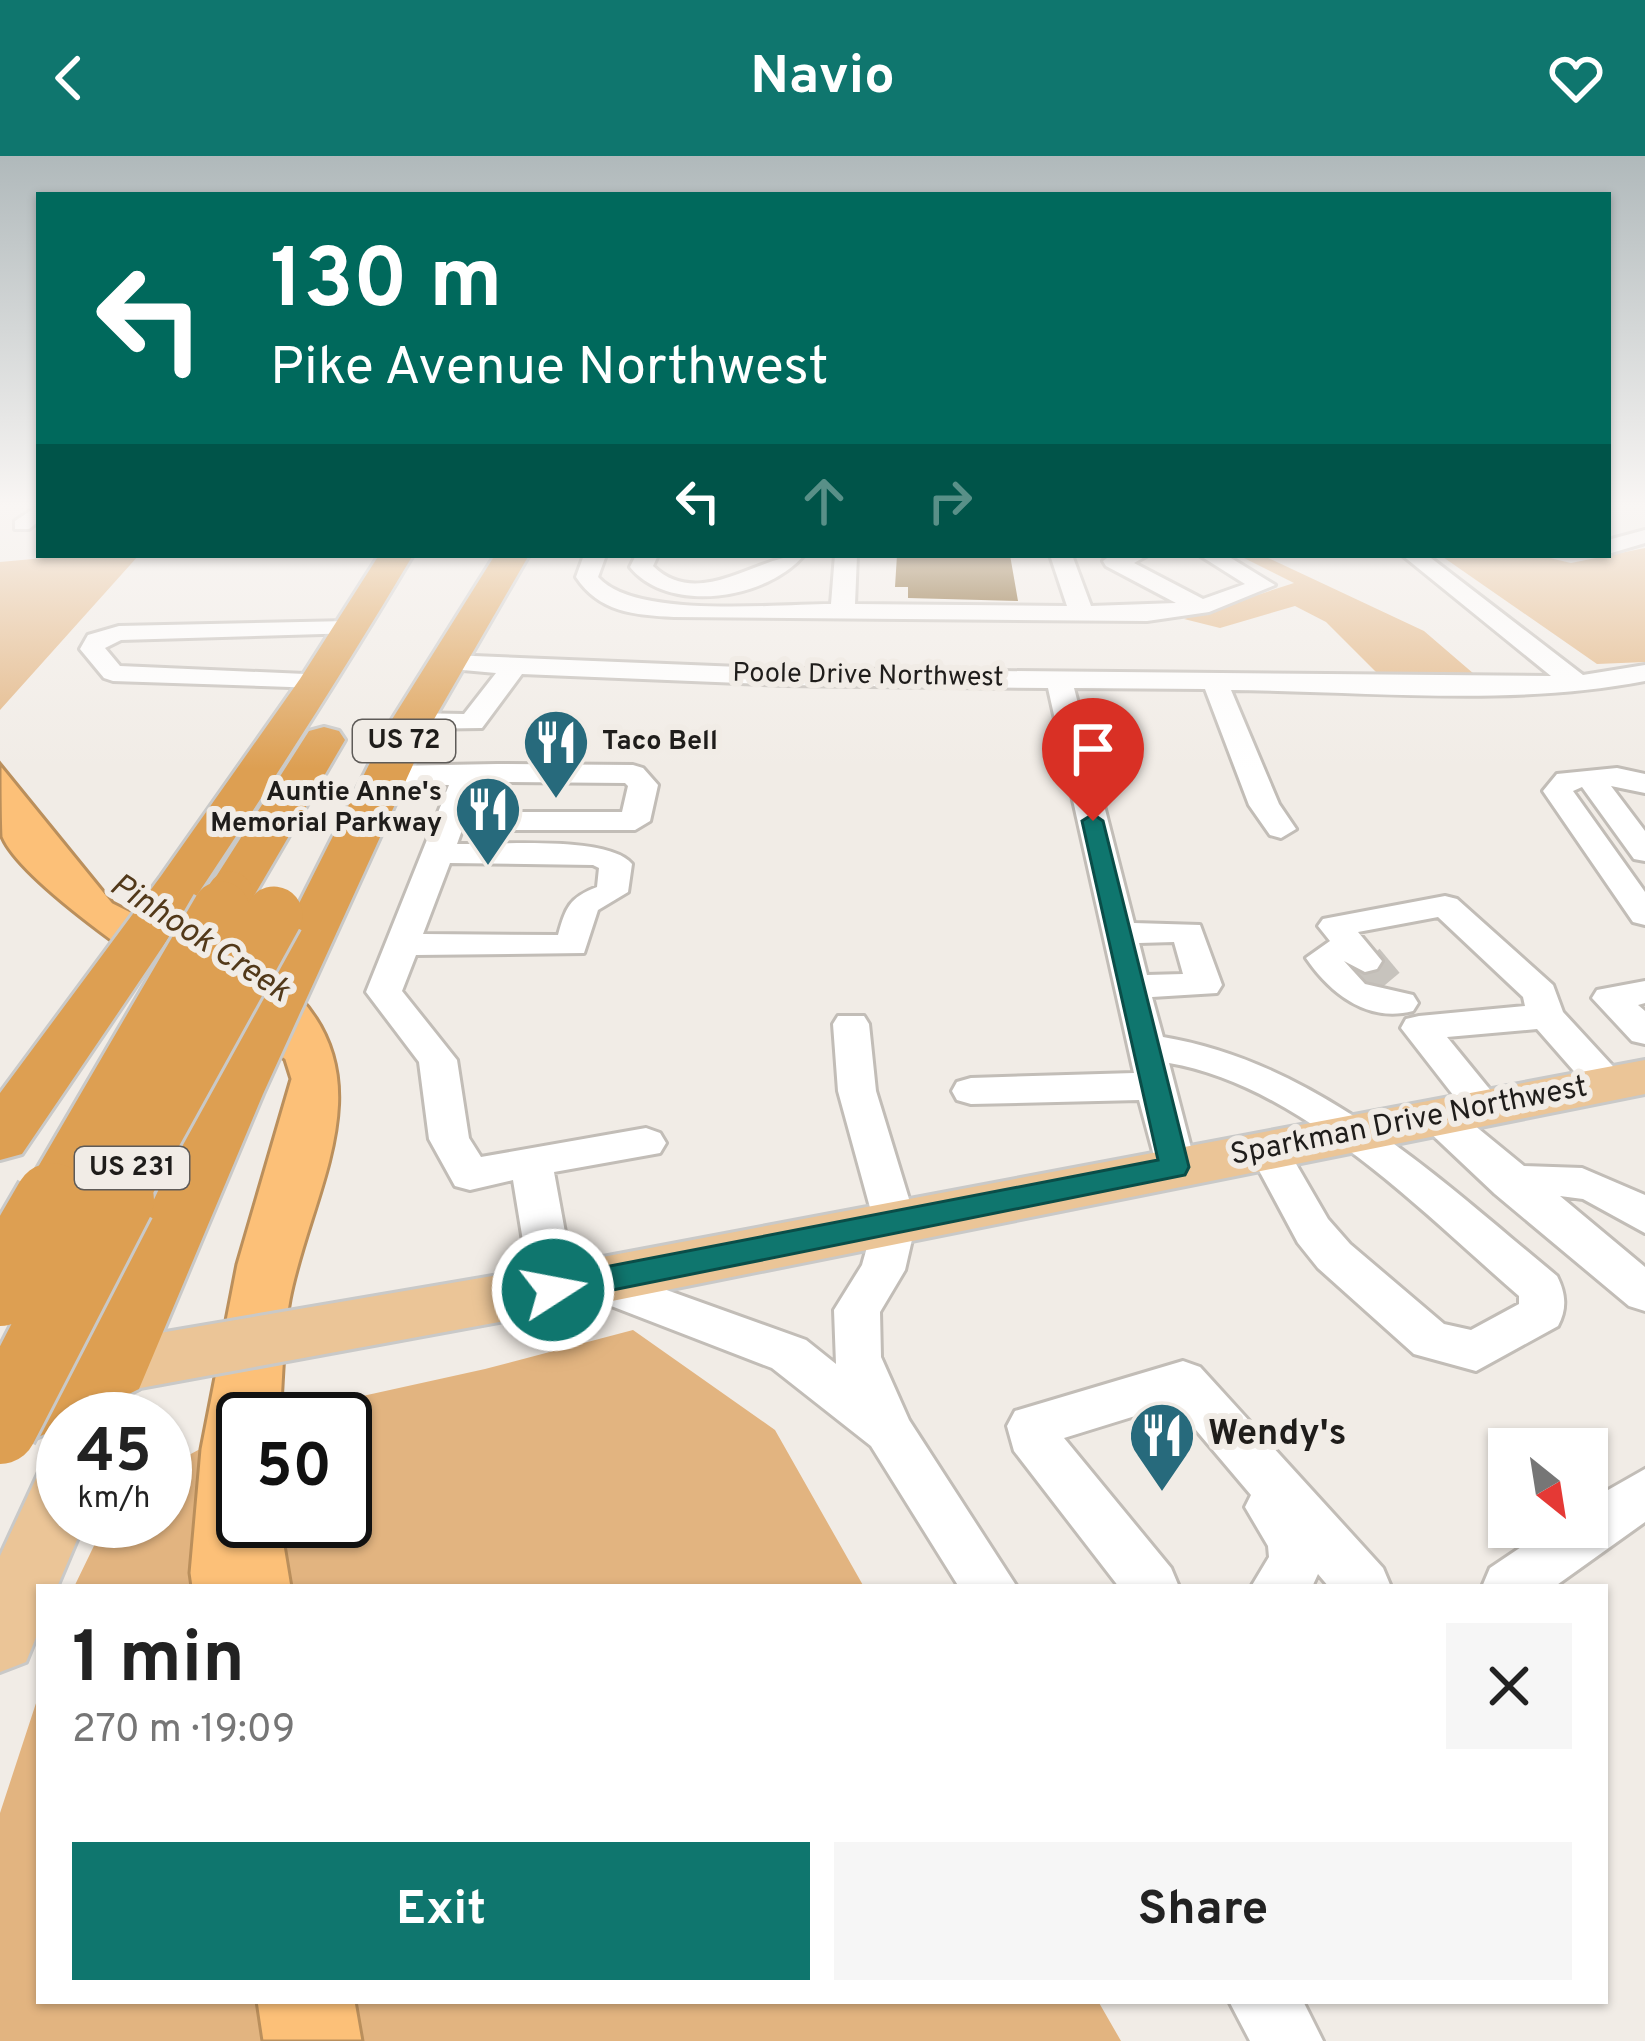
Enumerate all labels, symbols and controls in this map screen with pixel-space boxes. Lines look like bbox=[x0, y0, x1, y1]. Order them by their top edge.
text: Navio bbox=[750, 44, 895, 113]
icon: back bbox=[36, 45, 102, 111]
icon: heart bbox=[1543, 45, 1609, 111]
text: 130 m bbox=[270, 231, 502, 337]
icon: left bbox=[72, 240, 228, 396]
text: Pike Avenue Northwest bbox=[270, 335, 829, 404]
icon: left bbox=[665, 468, 731, 534]
icon: ahead bbox=[791, 468, 857, 534]
icon: right bbox=[917, 468, 983, 534]
street label: Poole Drive Northwest bbox=[732, 657, 1004, 695]
pin bbox=[1042, 698, 1144, 821]
restaurant icon: Taco Bell bbox=[521, 707, 591, 801]
icon: arrive bbox=[1060, 716, 1126, 782]
road number: US 72 bbox=[353, 720, 455, 762]
place label: Taco Bell bbox=[602, 725, 718, 759]
restaurant icon: Auntie Anne's Memorial Parkway bbox=[453, 774, 523, 868]
place label: Auntie Anne's Memorial Parkway bbox=[210, 776, 442, 841]
water label: Pinhook Creek bbox=[101, 865, 298, 1014]
street label: Sparkman Drive Northwest bbox=[1228, 1069, 1590, 1175]
road number: US 231 bbox=[75, 1147, 189, 1189]
position arrow bbox=[490, 1227, 616, 1353]
speed limit sign: 50 bbox=[216, 1392, 372, 1548]
restaurant icon: Wendy's bbox=[1127, 1400, 1197, 1494]
place label: Wendy's bbox=[1208, 1412, 1346, 1458]
text: 45 bbox=[76, 1417, 152, 1493]
north arrow bbox=[1488, 1428, 1608, 1548]
map controls bbox=[1488, 1428, 1608, 1548]
text: km/h bbox=[78, 1481, 150, 1518]
text: 1 min bbox=[72, 1616, 245, 1708]
button: close bbox=[1446, 1623, 1572, 1749]
text: 270 m · 19:09 bbox=[72, 1707, 295, 1756]
button: Exit bbox=[72, 1842, 810, 1980]
button: Share bbox=[834, 1842, 1572, 1980]

